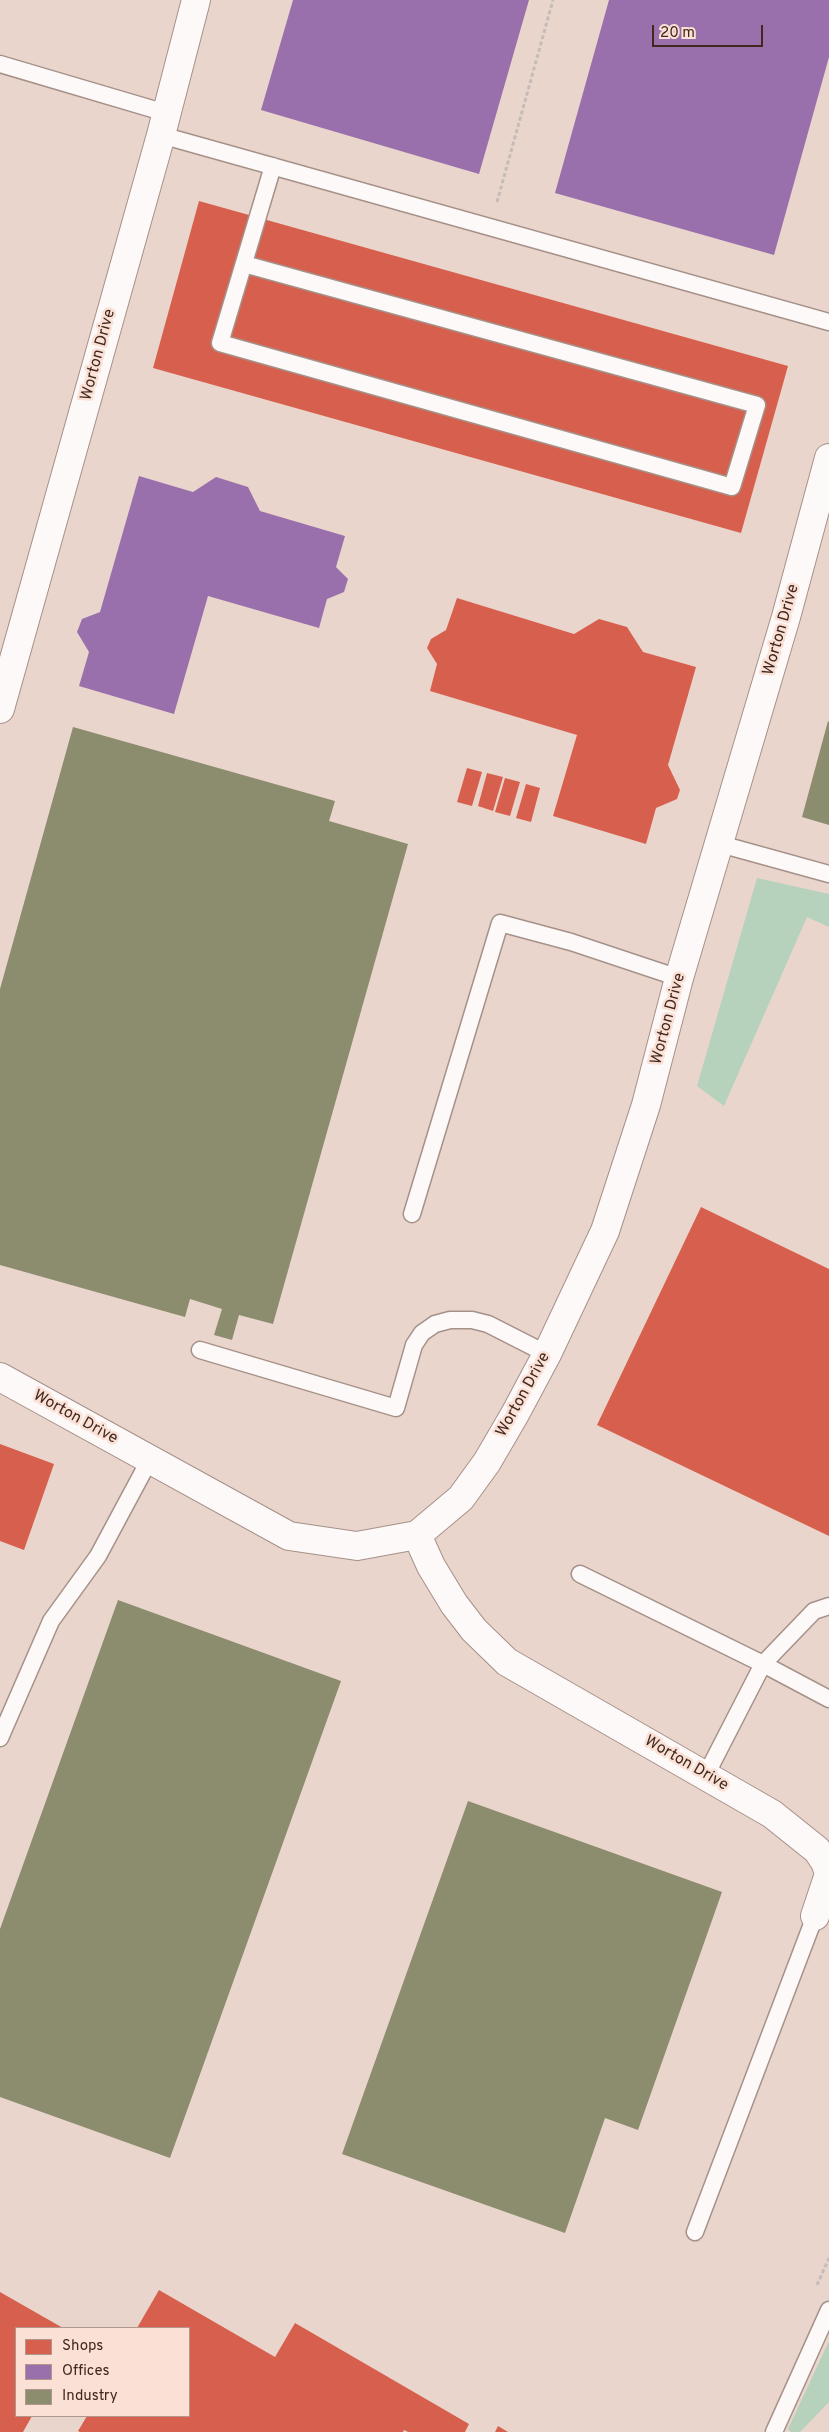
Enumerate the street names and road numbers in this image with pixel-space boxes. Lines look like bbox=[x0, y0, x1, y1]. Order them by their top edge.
street label: Worton Drive bbox=[78, 307, 120, 403]
street label: Worton Drive bbox=[760, 582, 804, 678]
street label: Worton Drive bbox=[648, 971, 690, 1067]
street label: Worton Drive bbox=[493, 1349, 555, 1441]
street label: Worton Drive bbox=[29, 1387, 121, 1449]
street label: Worton Drive bbox=[641, 1732, 731, 1796]

